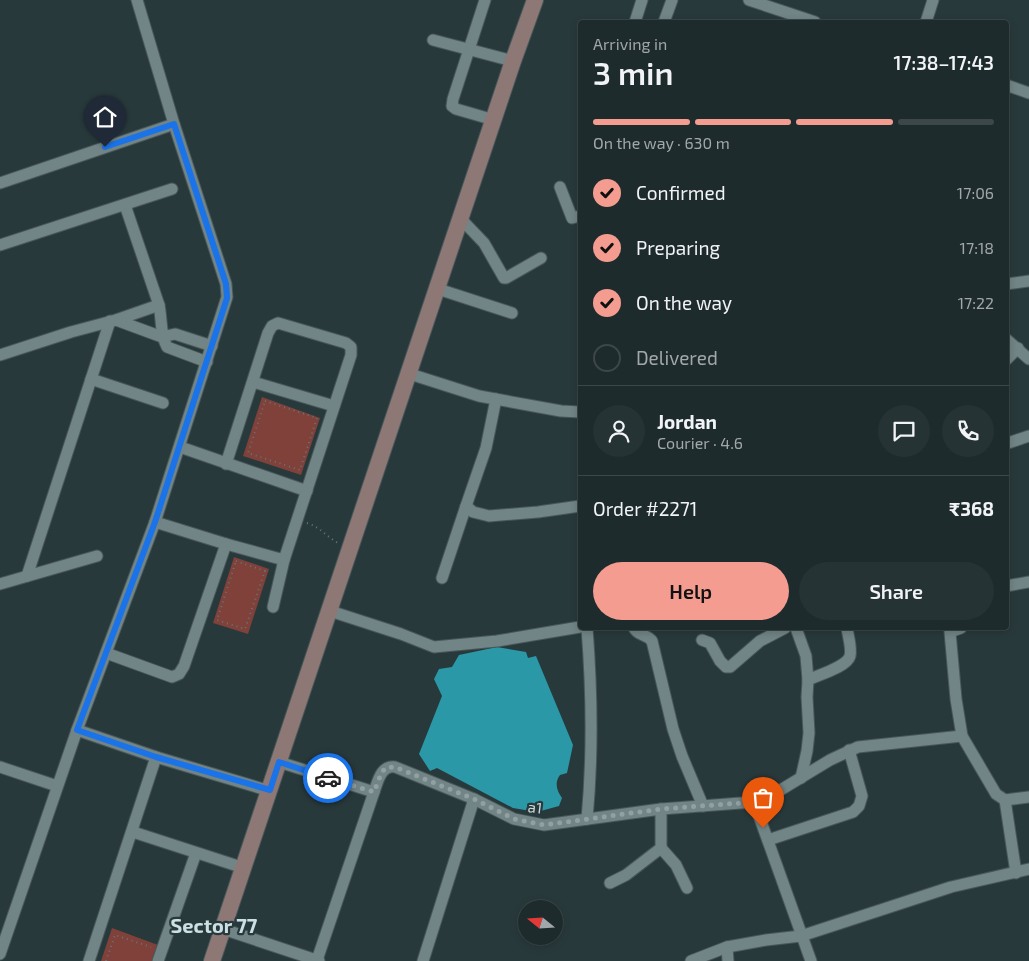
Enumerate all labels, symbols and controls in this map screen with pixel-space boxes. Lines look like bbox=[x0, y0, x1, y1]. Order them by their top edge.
text: Arriving in bbox=[593, 34, 667, 53]
text: 17:38–17:43 bbox=[894, 51, 994, 74]
text: 3 min bbox=[593, 53, 674, 91]
pin bbox=[84, 96, 126, 147]
icon: home bbox=[91, 103, 119, 131]
text: On the way · 630 m bbox=[593, 133, 730, 152]
icon: check bbox=[593, 179, 621, 207]
text: Confirmed bbox=[636, 181, 726, 204]
text: 17:06 bbox=[957, 183, 994, 202]
icon: check bbox=[593, 234, 621, 262]
text: Preparing bbox=[636, 236, 720, 259]
text: 17:18 bbox=[960, 238, 994, 257]
icon: check bbox=[593, 289, 621, 317]
text: On the way bbox=[636, 291, 732, 314]
text: 17:22 bbox=[958, 293, 994, 312]
text: Delivered bbox=[636, 346, 718, 369]
button: person bbox=[593, 405, 645, 457]
button: chat bbox=[878, 405, 930, 457]
button: phone bbox=[942, 405, 994, 457]
text: Jordan bbox=[657, 410, 717, 433]
text: Courier · 4.6 bbox=[657, 433, 743, 452]
text: Order #2271 bbox=[593, 497, 697, 520]
text: ₹368 bbox=[949, 497, 994, 520]
button: Help bbox=[593, 562, 789, 620]
button: Share bbox=[799, 562, 994, 620]
courier bbox=[303, 753, 353, 803]
icon: car bbox=[314, 764, 342, 792]
pin bbox=[742, 777, 784, 828]
icon: bag bbox=[749, 784, 777, 812]
street label: a1 bbox=[527, 797, 543, 817]
north arrow bbox=[518, 900, 562, 945]
map controls bbox=[518, 900, 563, 945]
district label: Sector 77 bbox=[171, 913, 258, 937]

